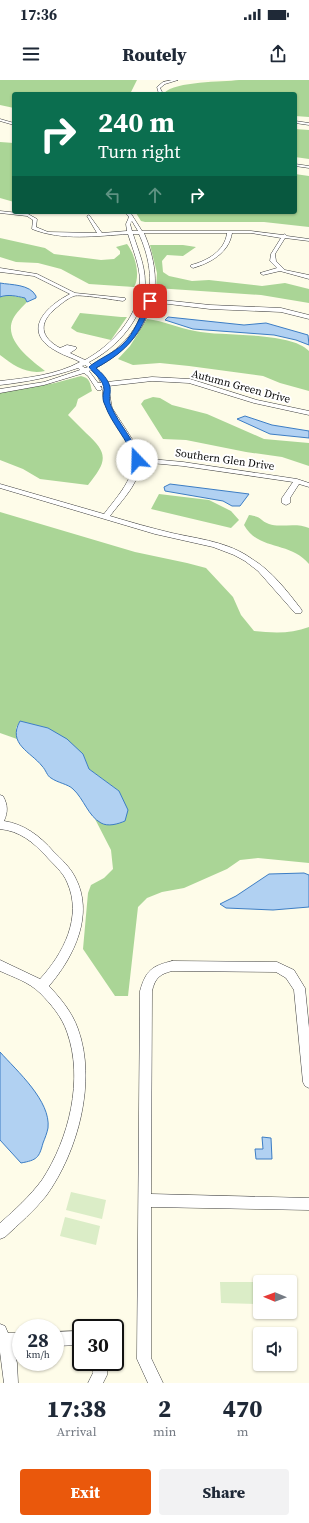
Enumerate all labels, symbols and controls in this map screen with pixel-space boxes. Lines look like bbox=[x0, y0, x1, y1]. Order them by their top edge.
text: 17:36 bbox=[20, 4, 57, 25]
text: Routely bbox=[122, 42, 187, 67]
icon: menu bbox=[20, 43, 42, 65]
icon: share bbox=[267, 43, 289, 65]
text: 240 m bbox=[98, 103, 175, 141]
icon: right bbox=[32, 108, 84, 160]
text: Turn right bbox=[98, 139, 180, 164]
icon: left bbox=[102, 184, 124, 206]
icon: ahead bbox=[144, 184, 166, 206]
icon: right bbox=[186, 184, 208, 206]
pin bbox=[133, 284, 167, 318]
icon: arrive bbox=[139, 290, 161, 312]
street label: Autumn Green Drive bbox=[190, 366, 292, 407]
position arrow bbox=[116, 439, 158, 481]
street label: Southern Glen Drive bbox=[174, 445, 276, 474]
north arrow bbox=[253, 1275, 297, 1319]
map controls bbox=[253, 1275, 297, 1371]
speed limit sign: 30 bbox=[72, 1319, 124, 1371]
text: 28 bbox=[27, 1326, 49, 1354]
button: sound bbox=[253, 1327, 297, 1371]
text: km/h bbox=[26, 1348, 50, 1361]
text: 17:38 bbox=[46, 1392, 107, 1425]
text: 2 bbox=[158, 1392, 171, 1425]
text: 470 bbox=[223, 1392, 263, 1425]
text: Arrival bbox=[56, 1423, 97, 1440]
text: min bbox=[153, 1423, 176, 1440]
text: m bbox=[237, 1423, 249, 1440]
button: Exit bbox=[20, 1469, 151, 1515]
button: Share bbox=[159, 1469, 289, 1515]

